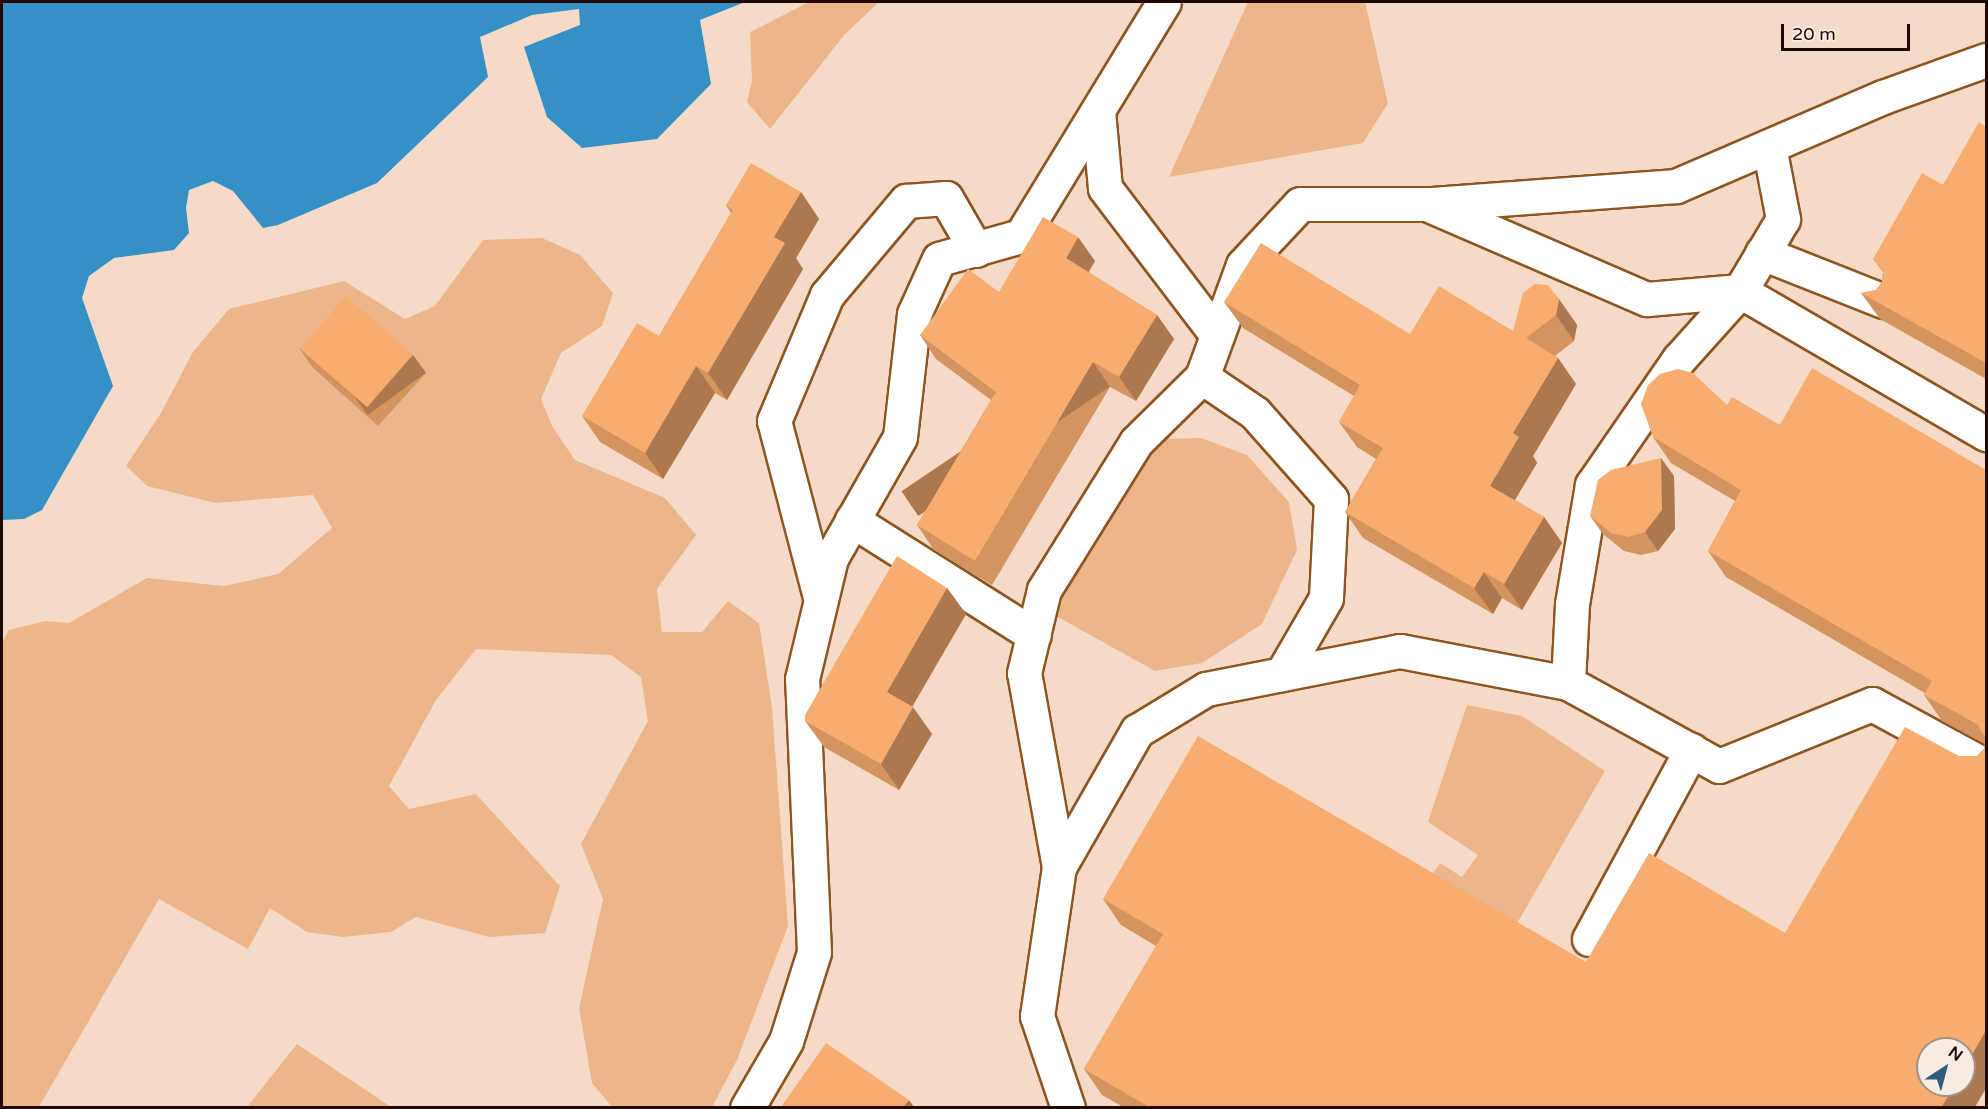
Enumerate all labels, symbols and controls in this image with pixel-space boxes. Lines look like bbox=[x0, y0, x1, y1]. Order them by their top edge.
scale bar bbox=[1784, 12, 1913, 50]
text: 20 m bbox=[1792, 23, 1836, 45]
north arrow bbox=[1916, 1037, 1976, 1097]
text: N bbox=[1944, 1042, 1966, 1066]

